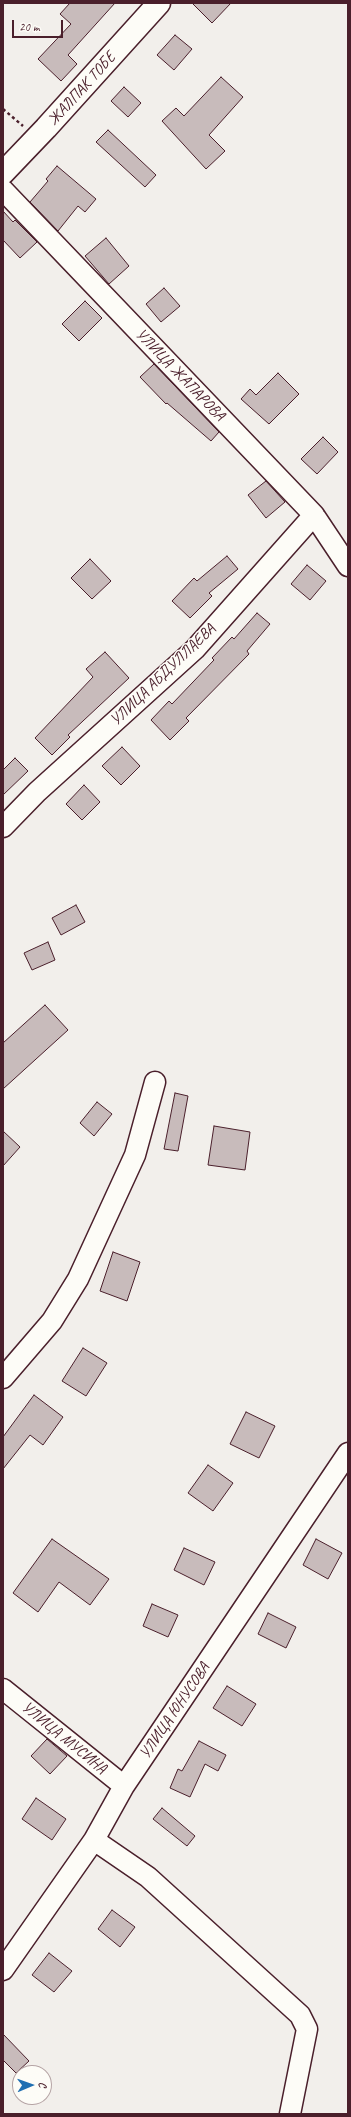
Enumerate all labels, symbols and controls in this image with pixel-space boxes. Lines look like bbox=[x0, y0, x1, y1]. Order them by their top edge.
scale bar bbox=[14, 12, 65, 38]
text: 20 m bbox=[19, 19, 39, 35]
street label: ЖАЛПАК ТОБЕ bbox=[44, 48, 120, 130]
street label: УЛИЦА ЖАПАРОВА bbox=[131, 325, 229, 425]
street label: УЛИЦА АБДУЛЛАЕВА bbox=[107, 620, 219, 730]
street label: УЛИЦА ЮНУСОВА bbox=[136, 1659, 214, 1763]
street label: УЛИЦА МУСИНА bbox=[17, 1698, 111, 1778]
north arrow bbox=[12, 2065, 52, 2105]
text: С bbox=[36, 2082, 50, 2088]

